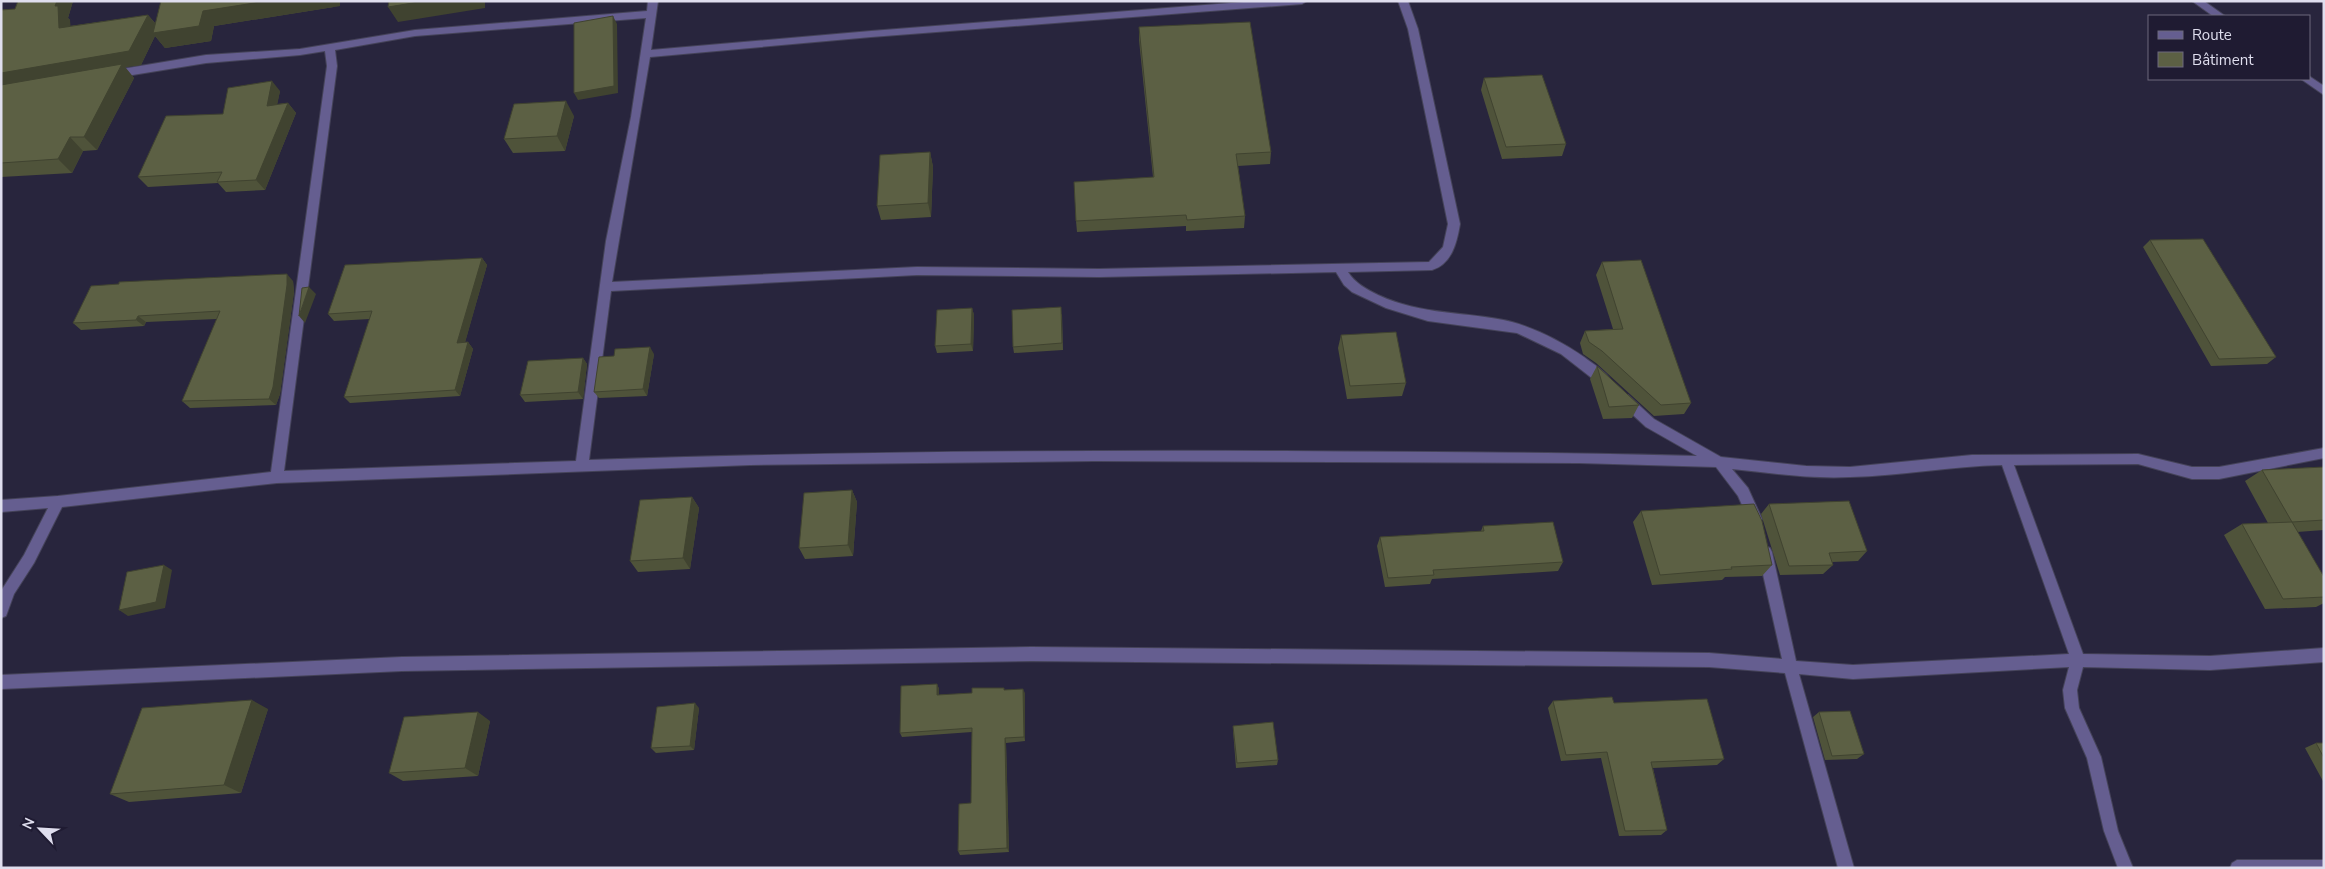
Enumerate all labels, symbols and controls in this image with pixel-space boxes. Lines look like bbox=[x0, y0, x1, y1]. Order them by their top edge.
legend bbox=[2148, 15, 2310, 80]
text: Route bbox=[2192, 25, 2232, 45]
text: Bâtiment bbox=[2192, 50, 2254, 70]
north arrow bbox=[15, 804, 65, 854]
text: N bbox=[18, 815, 39, 832]

